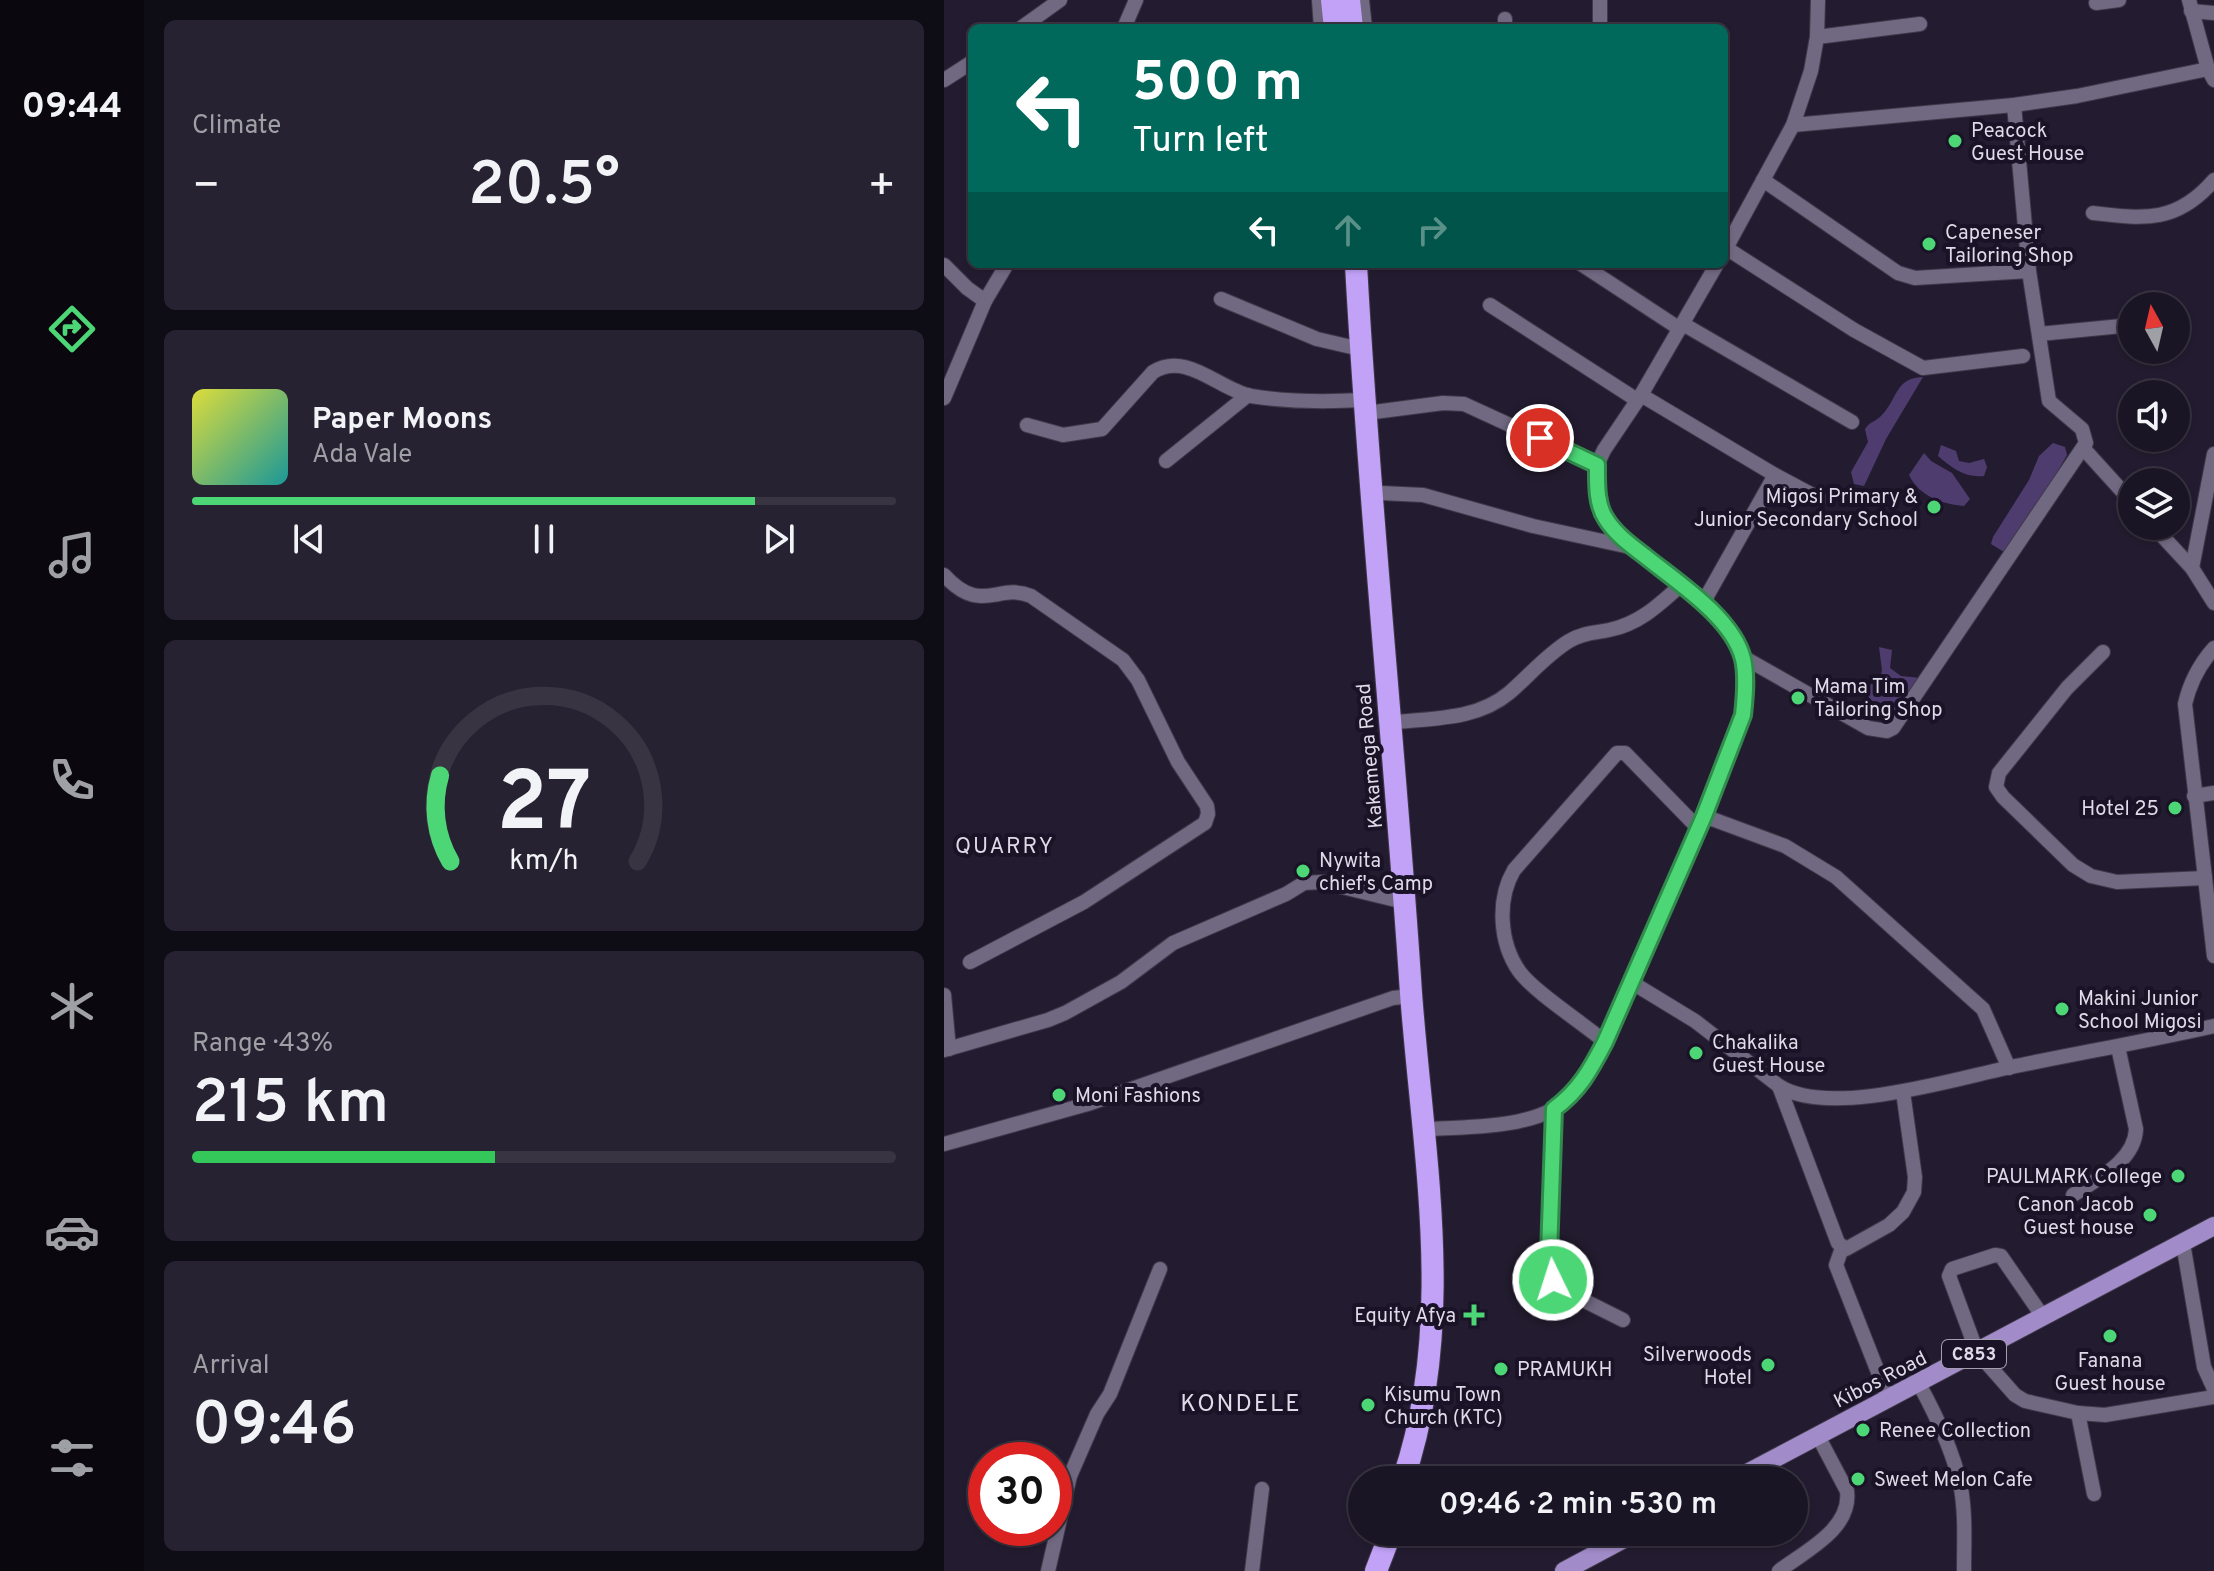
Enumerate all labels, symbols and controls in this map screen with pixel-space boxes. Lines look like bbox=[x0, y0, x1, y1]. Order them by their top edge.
text: 500 m bbox=[1132, 50, 1303, 120]
icon: left bbox=[1000, 56, 1104, 160]
text: 09:44 bbox=[22, 85, 122, 131]
text: Climate bbox=[192, 110, 281, 143]
text: Turn left bbox=[1132, 119, 1269, 165]
place label: Peacock Guest House bbox=[1971, 119, 2084, 168]
marker: Peacock Guest House bbox=[1946, 132, 1964, 150]
text: 20.5° bbox=[468, 150, 620, 226]
text: − bbox=[192, 160, 220, 216]
text: + bbox=[868, 160, 896, 216]
icon: left bbox=[1242, 208, 1286, 252]
icon: ahead bbox=[1326, 208, 1370, 252]
icon: right bbox=[1410, 208, 1454, 252]
place label: Capeneser Tailoring Shop bbox=[1945, 221, 2073, 270]
marker: Capeneser Tailoring Shop bbox=[1920, 235, 1938, 253]
north arrow bbox=[2118, 292, 2190, 364]
map controls bbox=[2118, 292, 2190, 540]
icon: directions bbox=[44, 301, 100, 357]
button: sound bbox=[2118, 380, 2190, 452]
text: Paper Moons bbox=[312, 402, 492, 439]
pin bbox=[1506, 404, 1574, 472]
icon: arrive bbox=[1518, 416, 1562, 460]
text: Ada Vale bbox=[312, 439, 412, 472]
button: layers bbox=[2118, 468, 2190, 540]
place label: Migosi Primary & Junior Secondary School bbox=[1694, 485, 1918, 534]
marker: Migosi Primary & Junior Secondary School bbox=[1925, 498, 1943, 516]
icon: previous bbox=[287, 517, 331, 561]
icon: pause bbox=[522, 517, 566, 561]
icon: next bbox=[757, 517, 801, 561]
icon: music bbox=[44, 527, 100, 583]
place label: Mama Tim Tailoring Shop bbox=[1814, 675, 1942, 724]
street label: Kakamega Road bbox=[1352, 682, 1390, 829]
marker: Mama Tim Tailoring Shop bbox=[1789, 689, 1807, 707]
icon: phone bbox=[44, 752, 100, 808]
text: 27 bbox=[497, 754, 591, 859]
place label: Hotel 25 bbox=[2081, 797, 2159, 823]
marker: Hotel 25 bbox=[2166, 799, 2184, 817]
district label: QUARRY bbox=[955, 834, 1055, 861]
text: km/h bbox=[509, 844, 579, 880]
place label: Nywita chief's Camp bbox=[1319, 849, 1433, 898]
marker: Nywita chief's Camp bbox=[1294, 862, 1312, 880]
icon: climate bbox=[44, 978, 100, 1034]
place label: Makini Junior School Migosi bbox=[2078, 987, 2202, 1036]
marker: Makini Junior School Migosi bbox=[2053, 1000, 2071, 1018]
text: Range · 43% bbox=[192, 1028, 333, 1061]
place label: Chakalika Guest House bbox=[1712, 1031, 1825, 1080]
marker: Chakalika Guest House bbox=[1687, 1044, 1705, 1062]
text: 215 km bbox=[192, 1068, 389, 1144]
place label: Moni Fashions bbox=[1075, 1084, 1201, 1110]
marker: Moni Fashions bbox=[1050, 1086, 1068, 1104]
place label: PAULMARK College bbox=[1986, 1165, 2162, 1191]
marker: PAULMARK College bbox=[2169, 1167, 2187, 1185]
place label: Canon Jacob Guest house bbox=[2017, 1193, 2134, 1242]
icon: car bbox=[44, 1204, 100, 1260]
marker: Canon Jacob Guest house bbox=[2141, 1206, 2159, 1224]
position arrow bbox=[1511, 1238, 1595, 1322]
place label: Equity Afya bbox=[1354, 1304, 1456, 1330]
marker: Equity Afya bbox=[1463, 1304, 1485, 1326]
marker: Fanana Guest house bbox=[2101, 1327, 2119, 1345]
road number: C853 bbox=[1942, 1340, 2006, 1368]
place label: Silverwoods Hotel bbox=[1643, 1343, 1752, 1392]
street label: Kibos Road bbox=[1830, 1346, 1932, 1415]
place label: Fanana Guest house bbox=[2055, 1349, 2165, 1398]
text: Arrival bbox=[192, 1350, 270, 1383]
marker: Silverwoods Hotel bbox=[1759, 1356, 1777, 1374]
place label: PRAMUKH bbox=[1517, 1358, 1613, 1384]
marker: PRAMUKH bbox=[1492, 1360, 1510, 1378]
place label: Kisumu Town Church (KTC) bbox=[1384, 1383, 1503, 1432]
text: 09:46 bbox=[192, 1390, 357, 1466]
district label: KONDELE bbox=[1180, 1390, 1302, 1420]
marker: Kisumu Town Church (KTC) bbox=[1359, 1396, 1377, 1414]
place label: Renee Collection bbox=[1879, 1419, 2031, 1445]
marker: Renee Collection bbox=[1854, 1421, 1872, 1439]
icon: filters bbox=[44, 1430, 100, 1486]
speed limit sign: 30 bbox=[968, 1442, 1072, 1546]
place label: Sweet Melon Cafe bbox=[1874, 1468, 2033, 1494]
marker: Sweet Melon Cafe bbox=[1849, 1470, 1867, 1488]
text: 09:46 · 2 min · 530 m bbox=[1439, 1487, 1717, 1524]

